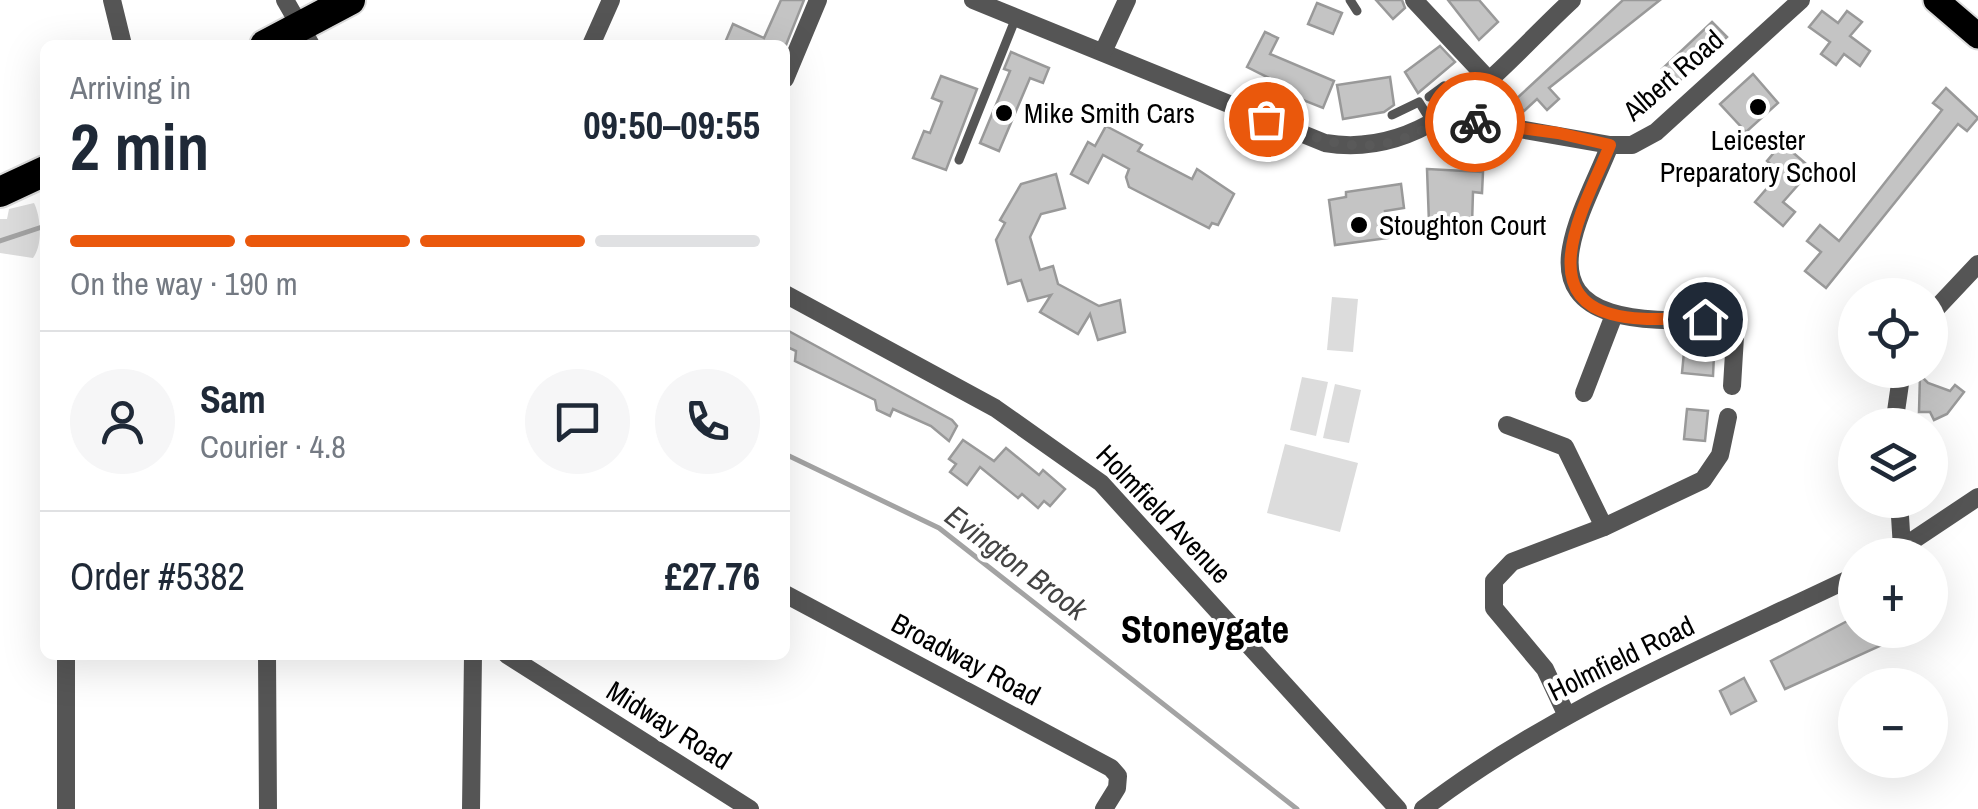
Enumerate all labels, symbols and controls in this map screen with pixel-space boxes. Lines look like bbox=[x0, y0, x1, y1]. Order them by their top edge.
street label: Albert Road bbox=[1614, 21, 1731, 130]
text: Arriving in bbox=[70, 66, 191, 109]
courier bbox=[1425, 72, 1525, 172]
pin bbox=[1224, 77, 1309, 162]
icon: bag bbox=[1239, 92, 1294, 147]
place label: Mike Smith Cars bbox=[1024, 94, 1195, 132]
icon: bike bbox=[1448, 95, 1503, 150]
marker: Leicester Preparatory School bbox=[1747, 96, 1769, 118]
text: 09:50–09:55 bbox=[583, 100, 760, 151]
marker: Mike Smith Cars bbox=[993, 102, 1015, 124]
text: 2 min bbox=[70, 103, 209, 190]
place label: Leicester Preparatory School bbox=[1660, 121, 1856, 191]
place label: Stoughton Court bbox=[1379, 206, 1546, 244]
marker: Stoughton Court bbox=[1348, 214, 1370, 236]
text: On the way · 190 m bbox=[70, 262, 298, 305]
pin bbox=[1663, 277, 1748, 362]
map controls bbox=[1838, 278, 1948, 778]
button: locate bbox=[1838, 278, 1948, 388]
icon: home bbox=[1678, 292, 1733, 347]
button: person bbox=[70, 369, 175, 474]
button: chat bbox=[525, 369, 630, 474]
button: phone bbox=[655, 369, 760, 474]
text: Sam bbox=[200, 374, 266, 425]
button: layers bbox=[1838, 408, 1948, 518]
text: Courier · 4.8 bbox=[200, 425, 346, 468]
street label: Holmfield Avenue bbox=[1088, 436, 1240, 592]
water label: Evington Brook bbox=[937, 496, 1097, 630]
button: + bbox=[1838, 538, 1948, 648]
text: Order #5382 bbox=[70, 551, 245, 602]
text: £27.76 bbox=[665, 551, 760, 602]
street label: Broadway Road bbox=[885, 604, 1047, 714]
district label: Stoneygate bbox=[1121, 604, 1289, 655]
street label: Holmfield Road bbox=[1542, 606, 1700, 710]
button: − bbox=[1838, 668, 1948, 778]
street label: Midway Road bbox=[599, 672, 739, 778]

